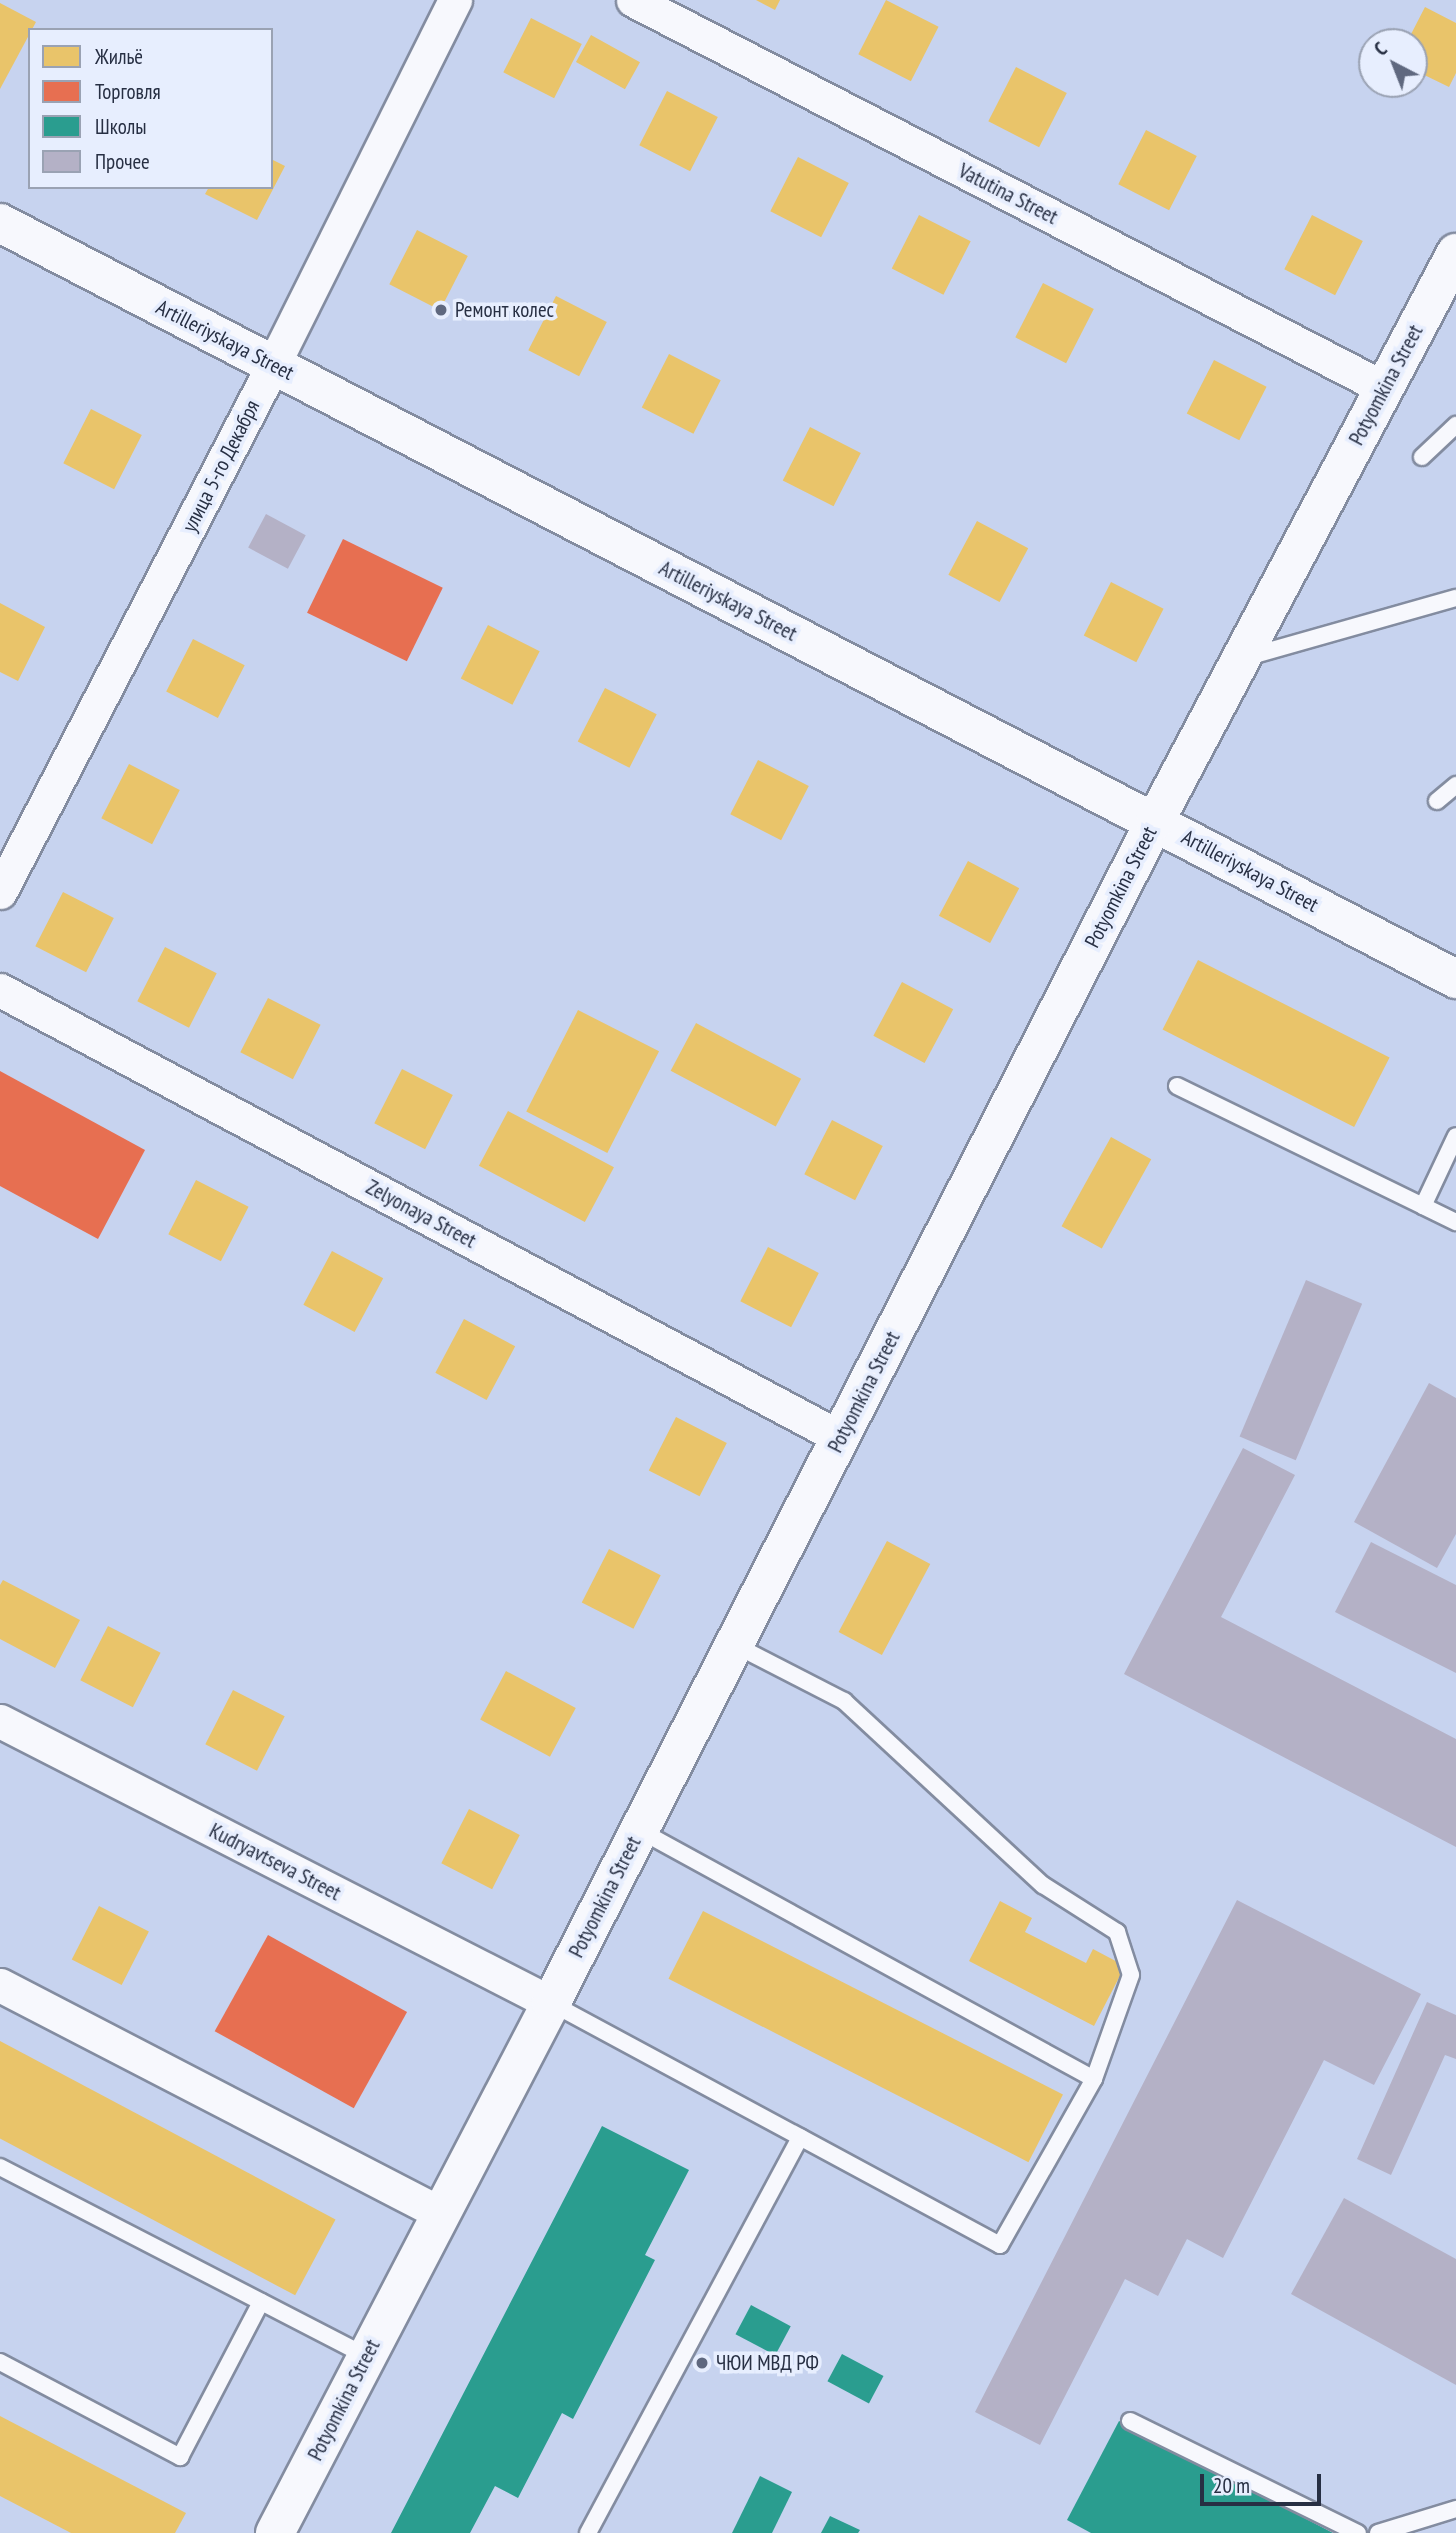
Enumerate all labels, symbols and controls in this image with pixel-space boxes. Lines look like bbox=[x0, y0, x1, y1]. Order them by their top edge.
legend bbox=[28, 28, 273, 189]
north arrow bbox=[1358, 28, 1428, 98]
text: С bbox=[1369, 37, 1392, 61]
text: Жильё bbox=[95, 43, 143, 70]
text: Торговля bbox=[95, 78, 161, 105]
text: Школы bbox=[95, 113, 147, 140]
text: Прочее bbox=[95, 148, 150, 175]
street label: Vatutina Street bbox=[954, 158, 1062, 230]
street label: Artilleriyskaya Street bbox=[152, 294, 298, 386]
place label: Ремонт колес bbox=[455, 297, 554, 323]
marker: Ремонт колес bbox=[433, 302, 449, 318]
street label: Potyomkina Street bbox=[1344, 321, 1428, 449]
street label: улица 5-го Декабря bbox=[177, 396, 265, 536]
street label: Artilleriyskaya Street bbox=[655, 555, 801, 647]
street label: Potyomkina Street bbox=[1080, 822, 1162, 952]
street label: Artilleriyskaya Street bbox=[1177, 824, 1323, 918]
street label: Zelyonaya Street bbox=[362, 1175, 480, 1253]
street label: Potyomkina Street bbox=[823, 1327, 905, 1457]
street label: Kudryavtseva Street bbox=[205, 1818, 345, 1906]
street label: Potyomkina Street bbox=[564, 1832, 646, 1962]
street label: Potyomkina Street bbox=[303, 2335, 385, 2465]
place label: ЧЮИ МВД РФ bbox=[716, 2350, 819, 2376]
marker: ЧЮИ МВД РФ bbox=[694, 2355, 710, 2371]
scale bar bbox=[1204, 2460, 1325, 2504]
text: 20 m bbox=[1213, 2472, 1250, 2499]

